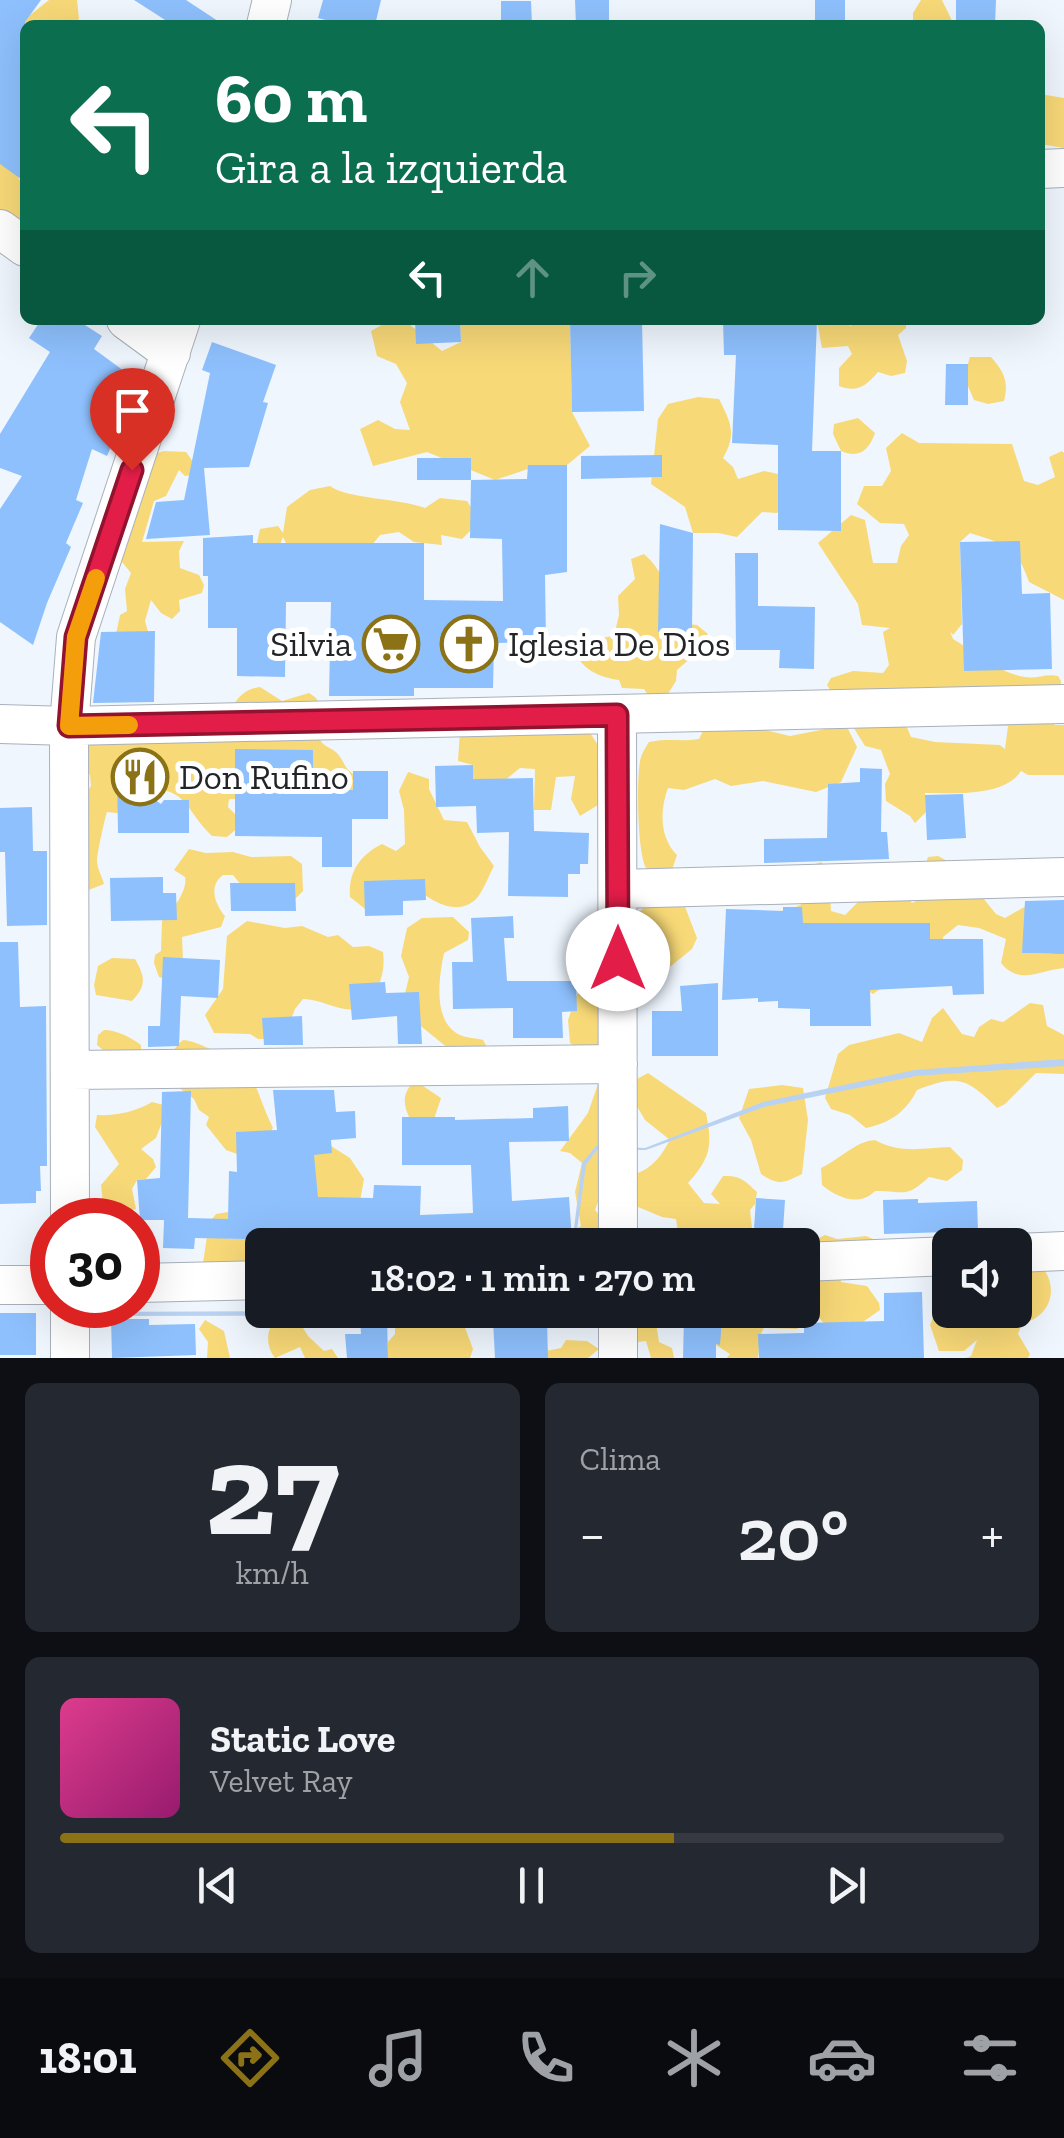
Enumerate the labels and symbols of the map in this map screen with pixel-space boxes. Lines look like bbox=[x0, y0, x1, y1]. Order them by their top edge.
pin bbox=[90, 368, 175, 471]
supermarket icon: Silvia bbox=[361, 614, 421, 674]
church icon: Iglesia De Dios bbox=[439, 614, 499, 674]
place label: Silvia bbox=[270, 623, 352, 665]
place label: Iglesia De Dios bbox=[508, 623, 730, 665]
restaurant icon: Don Rufino bbox=[110, 747, 170, 807]
place label: Don Rufino bbox=[179, 756, 349, 798]
position arrow bbox=[566, 907, 670, 1011]
speed limit sign: 30 bbox=[30, 1198, 160, 1328]

